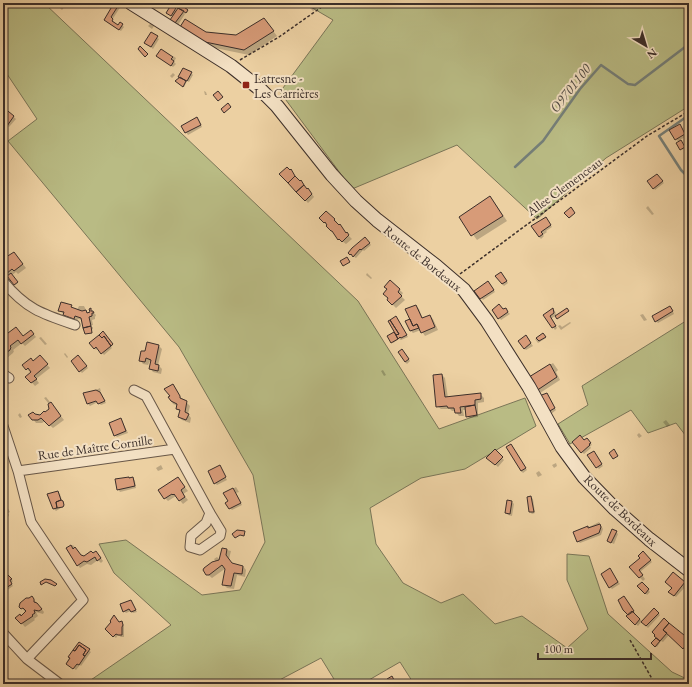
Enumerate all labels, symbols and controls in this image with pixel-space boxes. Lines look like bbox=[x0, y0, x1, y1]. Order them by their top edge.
north arrow bbox=[626, 26, 666, 66]
text: N bbox=[644, 46, 660, 62]
water label: O9701100 bbox=[545, 59, 595, 116]
place label: Latresne - Les Carrières bbox=[254, 70, 318, 102]
marker: Latresne - Les Carrières bbox=[241, 80, 251, 90]
street label: Allee Clemenceau bbox=[522, 153, 606, 220]
street label: Route de Bordeaux bbox=[380, 221, 466, 296]
street label: Rue de Maître Cornille bbox=[37, 431, 153, 464]
street label: Route de Bordeaux bbox=[580, 471, 661, 550]
scale bar bbox=[538, 635, 651, 661]
text: 100 m bbox=[544, 641, 574, 657]

